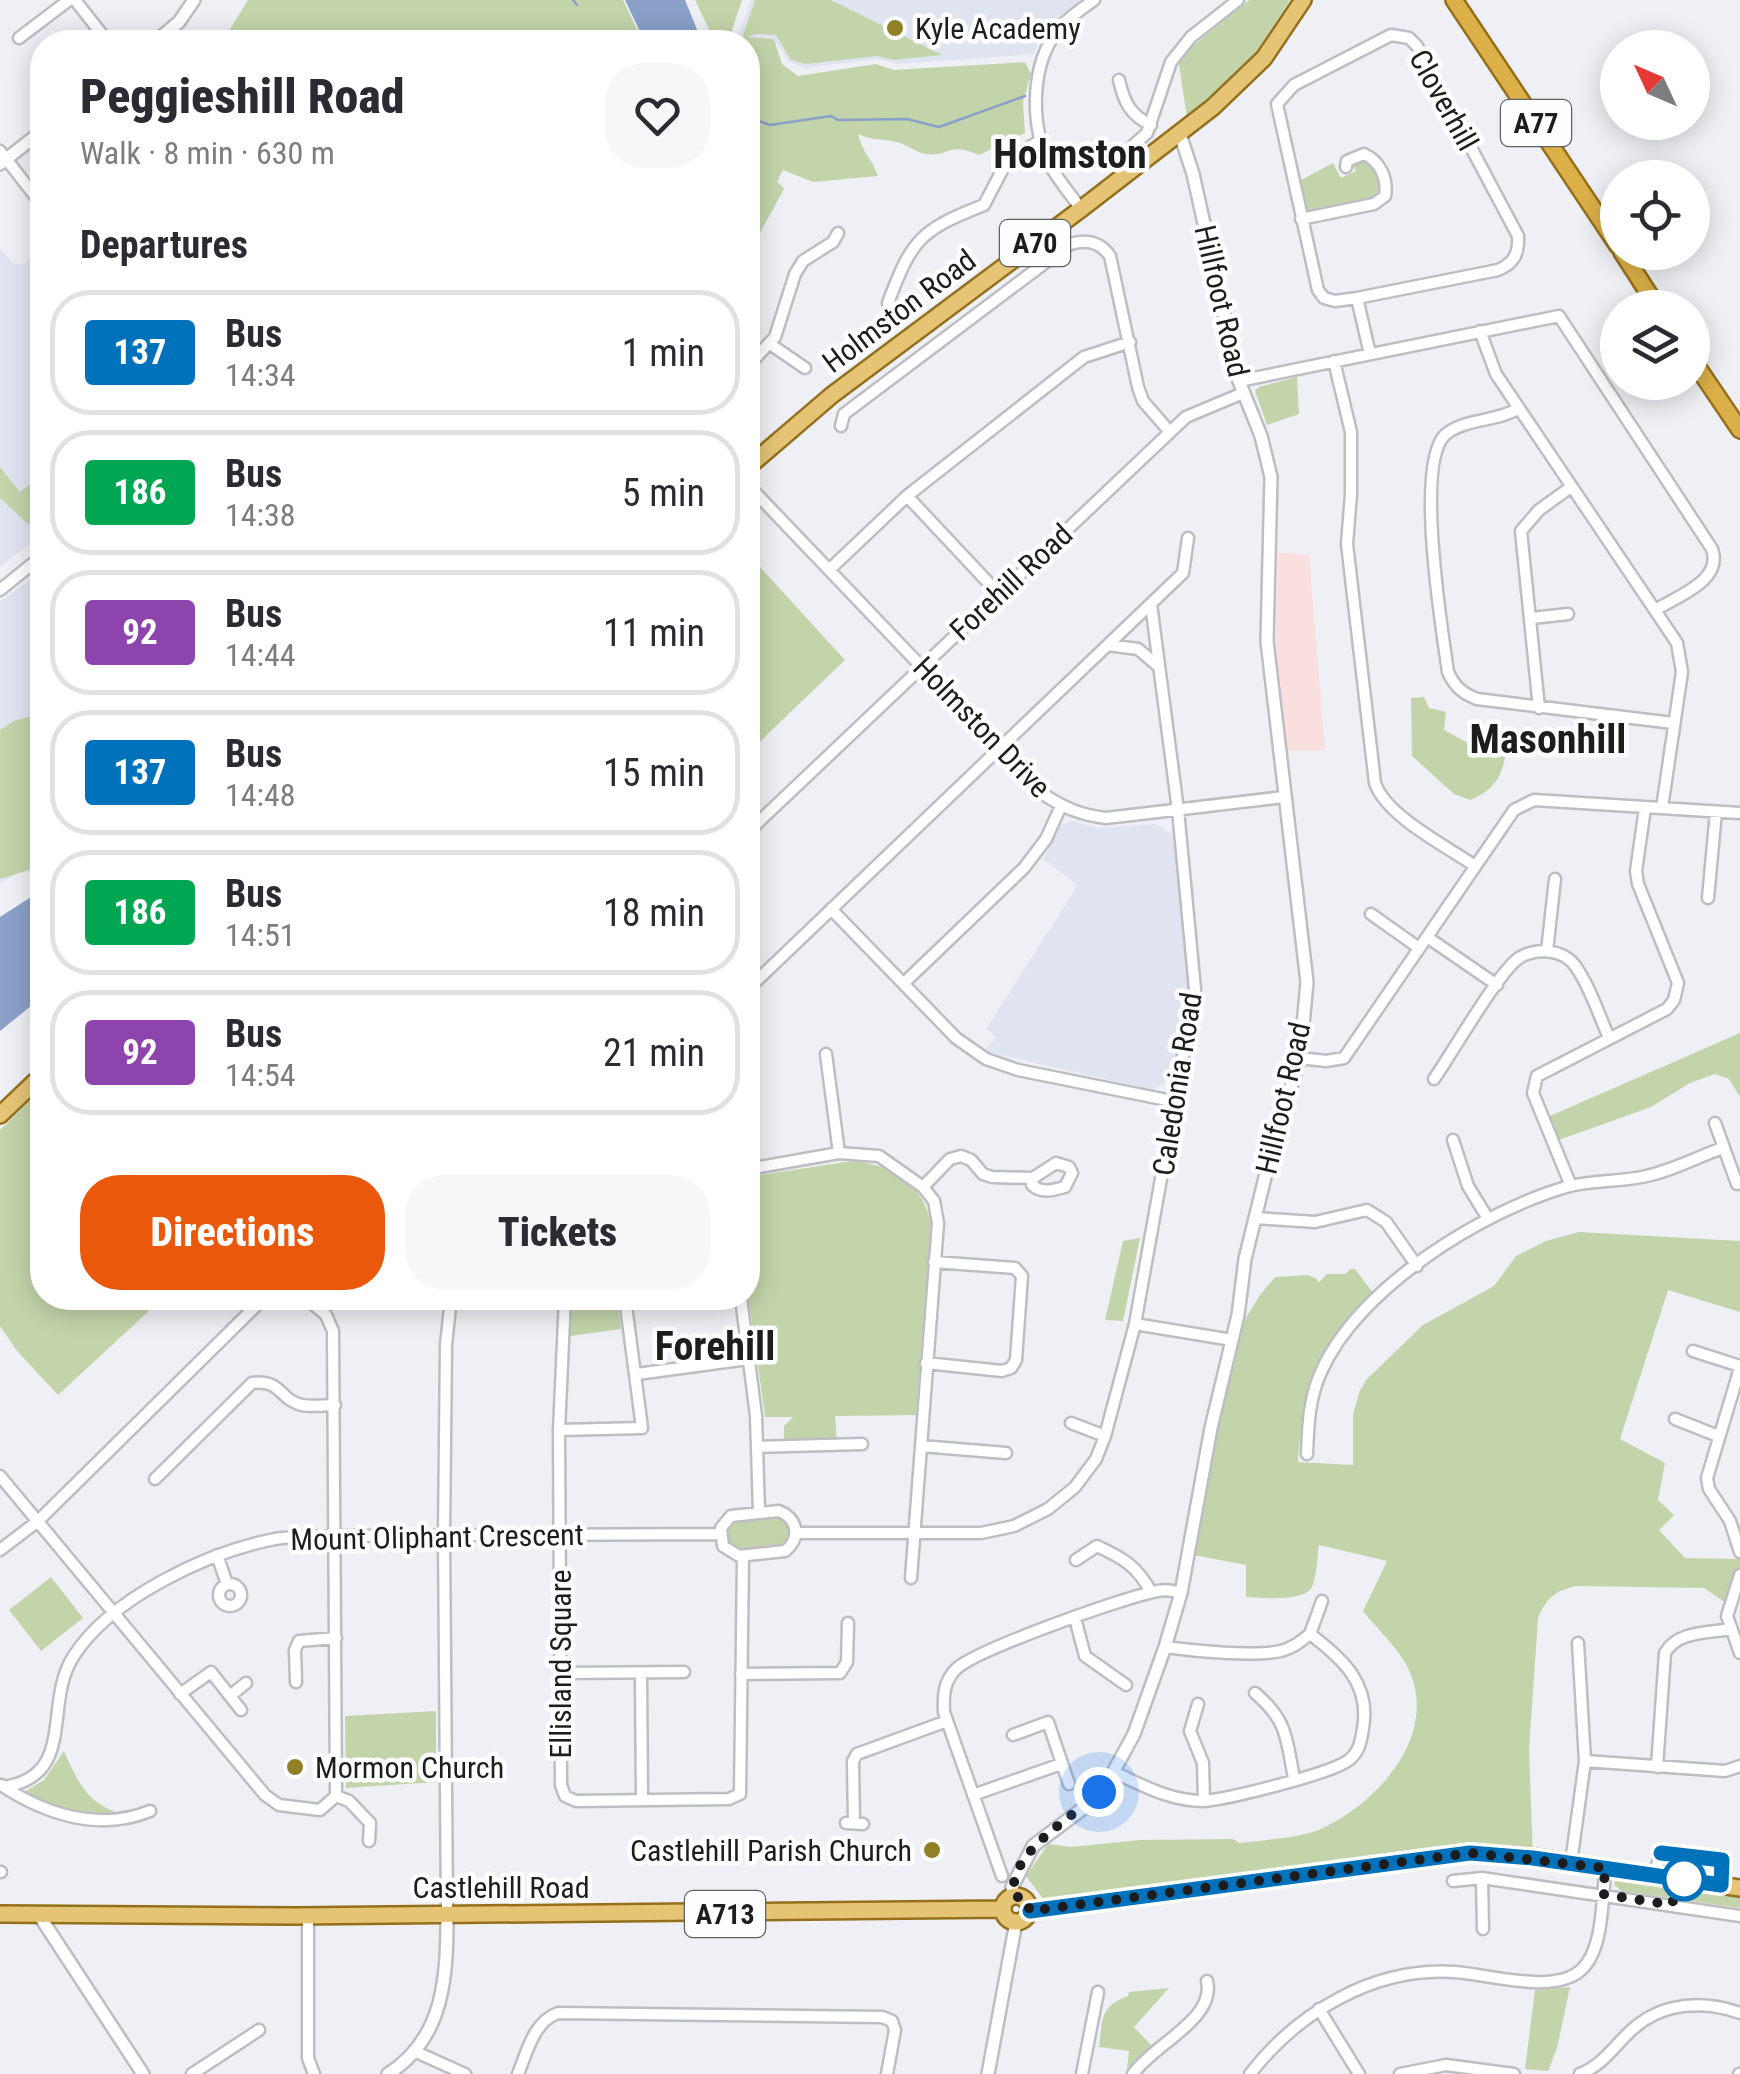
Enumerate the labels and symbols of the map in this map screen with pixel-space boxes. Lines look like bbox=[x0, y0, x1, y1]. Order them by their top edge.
place label: Kyle Academy bbox=[915, 11, 1081, 46]
marker: Kyle Academy bbox=[884, 17, 906, 39]
north arrow bbox=[1600, 30, 1710, 140]
street label: Cloverhill bbox=[1402, 44, 1486, 156]
road number: A77 bbox=[1501, 100, 1571, 146]
district label: Holmston bbox=[993, 131, 1147, 178]
road number: A70 bbox=[1000, 220, 1070, 266]
street label: Hillfoot Road bbox=[1188, 222, 1256, 380]
street label: Holmston Road bbox=[816, 242, 982, 380]
street label: Forehill Road bbox=[943, 517, 1079, 647]
street label: Holmston Drive bbox=[906, 649, 1058, 805]
district label: Masonhill bbox=[1470, 716, 1626, 763]
street label: Caledonia Road bbox=[1145, 990, 1209, 1178]
street label: Hillfoot Road bbox=[1249, 1019, 1317, 1177]
district label: Forehill bbox=[655, 1323, 775, 1370]
street label: Mount Oliphant Crescent bbox=[290, 1517, 584, 1557]
street label: Ellisland Square bbox=[543, 1569, 578, 1759]
place label: Mormon Church bbox=[315, 1750, 504, 1785]
marker: Mormon Church bbox=[284, 1756, 306, 1778]
your location bbox=[1074, 1767, 1124, 1817]
place label: Castlehill Parish Church bbox=[630, 1833, 912, 1868]
marker: Castlehill Parish Church bbox=[921, 1839, 943, 1861]
unlabelled marker bbox=[1663, 1858, 1705, 1900]
street label: Castlehill Road bbox=[412, 1870, 590, 1905]
road number: A713 bbox=[685, 1891, 765, 1937]

